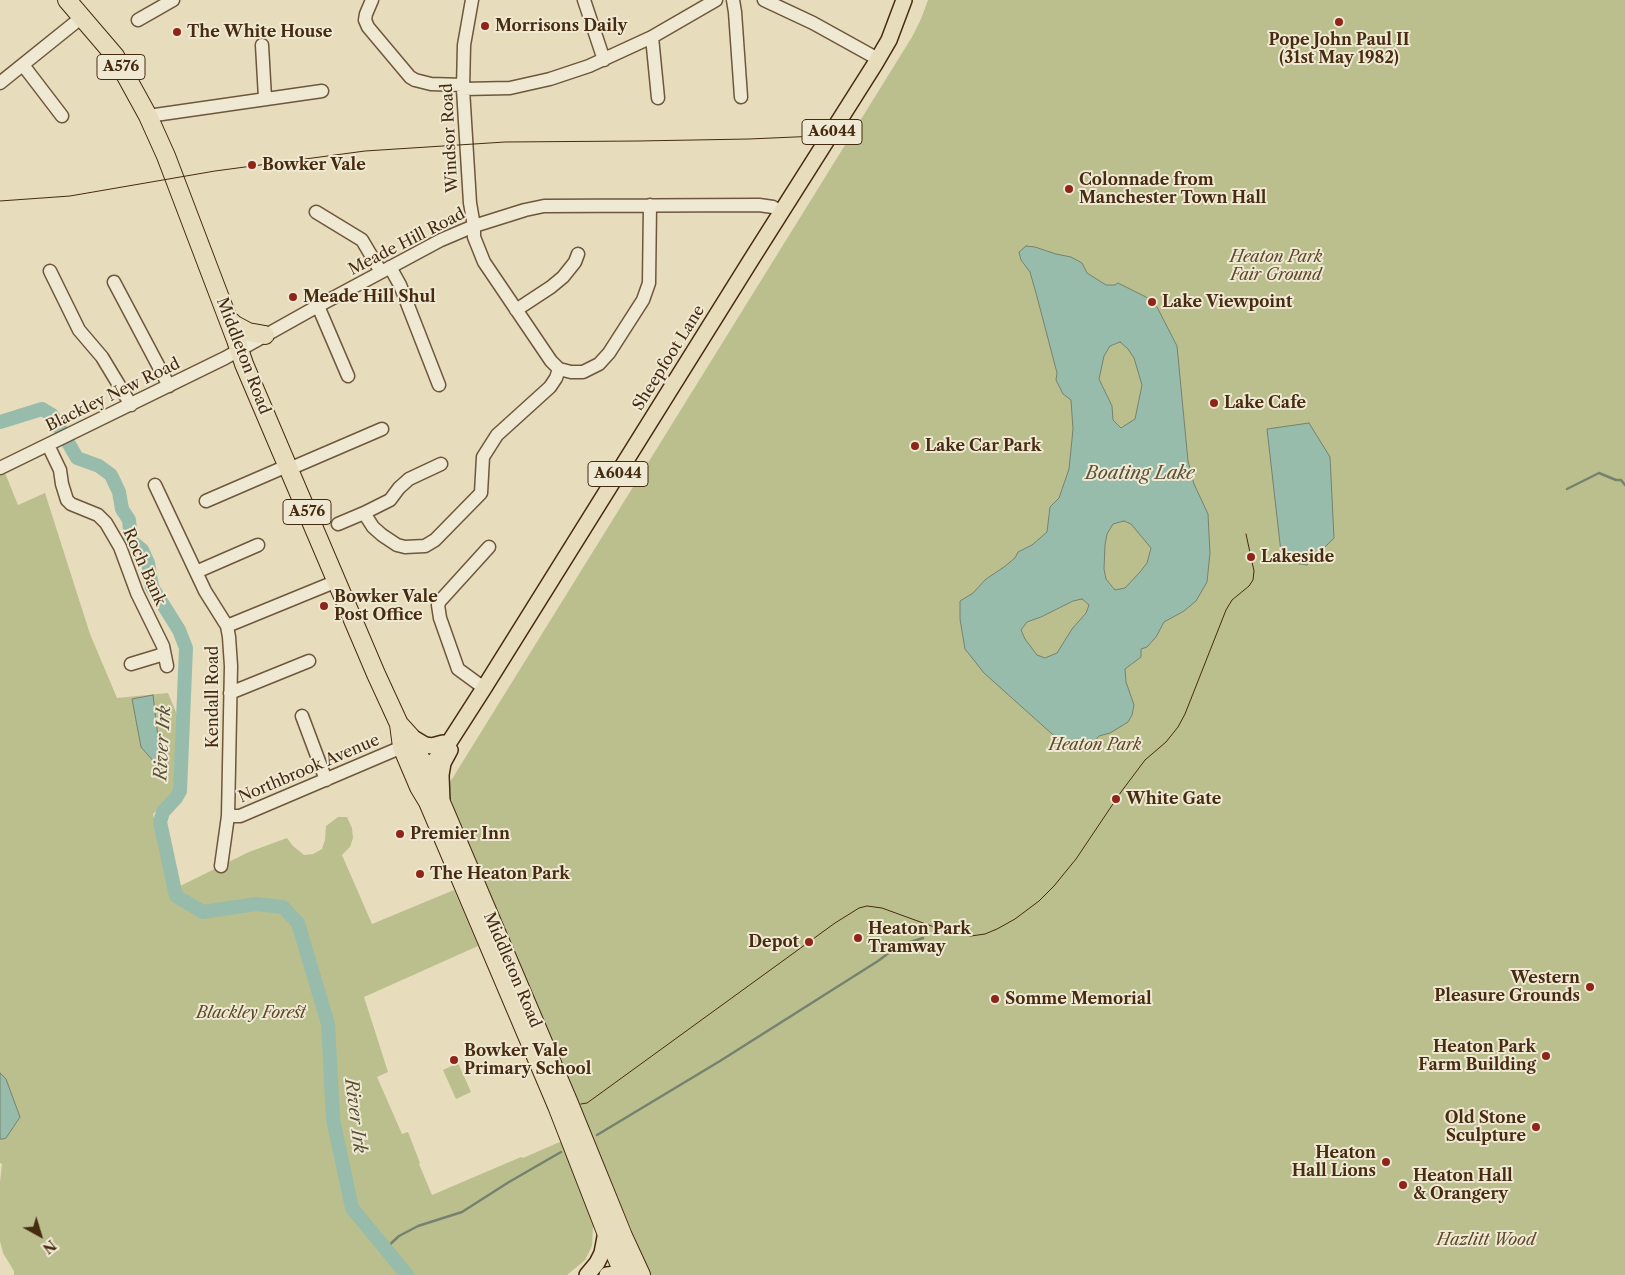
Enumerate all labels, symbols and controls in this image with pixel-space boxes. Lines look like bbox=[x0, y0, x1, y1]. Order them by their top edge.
place label: Morrisons Daily bbox=[495, 16, 627, 36]
marker: Pope John Paul II (31st May 1982) bbox=[1333, 16, 1345, 28]
marker: Morrisons Daily bbox=[479, 20, 491, 32]
place label: The White House bbox=[187, 22, 332, 42]
marker: The White House bbox=[171, 26, 183, 38]
place label: Pope John Paul II (31st May 1982) bbox=[1269, 30, 1409, 68]
road number: A576 bbox=[97, 54, 145, 80]
street label: Windsor Road bbox=[438, 83, 462, 193]
road number: A6044 bbox=[802, 120, 862, 144]
place label: Bowker Vale bbox=[262, 155, 366, 175]
marker: Bowker Vale bbox=[246, 159, 258, 171]
place label: Colonnade from Manchester Town Hall bbox=[1079, 170, 1266, 208]
marker: Colonnade from Manchester Town Hall bbox=[1063, 183, 1075, 195]
street label: Meade Hill Road bbox=[346, 204, 468, 280]
park label: Heaton Park Fair Ground bbox=[1230, 247, 1322, 285]
place label: Meade Hill Shul bbox=[303, 287, 436, 307]
marker: Meade Hill Shul bbox=[287, 291, 299, 303]
place label: Lake Viewpoint bbox=[1162, 292, 1292, 312]
street label: Middleton Road bbox=[212, 295, 274, 417]
marker: Lake Viewpoint bbox=[1146, 296, 1158, 308]
street label: Sheepfoot Lane bbox=[629, 302, 709, 414]
street label: Blackley New Road bbox=[43, 354, 183, 436]
place label: Lake Cafe bbox=[1224, 393, 1306, 413]
marker: Lake Cafe bbox=[1208, 397, 1220, 409]
place label: Lake Car Park bbox=[925, 436, 1041, 456]
marker: Lake Car Park bbox=[909, 440, 921, 452]
road number: A6044 bbox=[588, 462, 648, 486]
water label: Boating Lake bbox=[1085, 463, 1195, 485]
road number: A576 bbox=[283, 500, 331, 524]
street label: Roch Bank bbox=[118, 525, 170, 609]
place label: Lakeside bbox=[1261, 547, 1334, 567]
marker: Lakeside bbox=[1245, 551, 1257, 563]
place label: Bowker Vale Post Office bbox=[334, 587, 438, 625]
marker: Bowker Vale Post Office bbox=[318, 600, 330, 612]
street label: Kendall Road bbox=[203, 646, 223, 748]
water label: River Irk bbox=[150, 705, 176, 781]
street label: Northbrook Avenue bbox=[236, 731, 382, 807]
park label: Heaton Park bbox=[1049, 735, 1141, 755]
place label: White Gate bbox=[1126, 789, 1221, 809]
marker: White Gate bbox=[1110, 793, 1122, 805]
place label: Premier Inn bbox=[410, 824, 510, 844]
marker: Premier Inn bbox=[394, 828, 406, 840]
place label: The Heaton Park bbox=[430, 864, 570, 884]
marker: The Heaton Park bbox=[414, 868, 426, 880]
street label: Middleton Road bbox=[479, 909, 545, 1031]
place label: Heaton Park Tramway bbox=[868, 919, 971, 957]
place label: Depot bbox=[748, 932, 799, 952]
marker: Heaton Park Tramway bbox=[852, 932, 864, 944]
marker: Depot bbox=[803, 936, 815, 948]
place label: Western Pleasure Grounds bbox=[1434, 968, 1580, 1006]
marker: Western Pleasure Grounds bbox=[1584, 981, 1596, 993]
place label: Somme Memorial bbox=[1005, 989, 1152, 1009]
marker: Somme Memorial bbox=[989, 993, 1001, 1005]
park label: Blackley Forest bbox=[196, 1003, 306, 1023]
place label: Heaton Park Farm Building bbox=[1418, 1037, 1536, 1075]
place label: Bowker Vale Primary School bbox=[464, 1041, 591, 1079]
marker: Heaton Park Farm Building bbox=[1540, 1050, 1552, 1062]
marker: Bowker Vale Primary School bbox=[448, 1054, 460, 1066]
water label: River Irk bbox=[340, 1078, 370, 1154]
place label: Old Stone Sculpture bbox=[1445, 1108, 1526, 1146]
marker: Old Stone Sculpture bbox=[1530, 1121, 1542, 1133]
place label: Heaton Hall Lions bbox=[1292, 1143, 1376, 1181]
marker: Heaton Hall Lions bbox=[1380, 1156, 1392, 1168]
place label: Heaton Hall & Orangery bbox=[1413, 1166, 1513, 1204]
marker: Heaton Hall & Orangery bbox=[1397, 1179, 1409, 1191]
north arrow bbox=[15, 1210, 65, 1260]
park label: Hazlitt Wood bbox=[1437, 1230, 1535, 1250]
text: N bbox=[39, 1236, 60, 1257]

